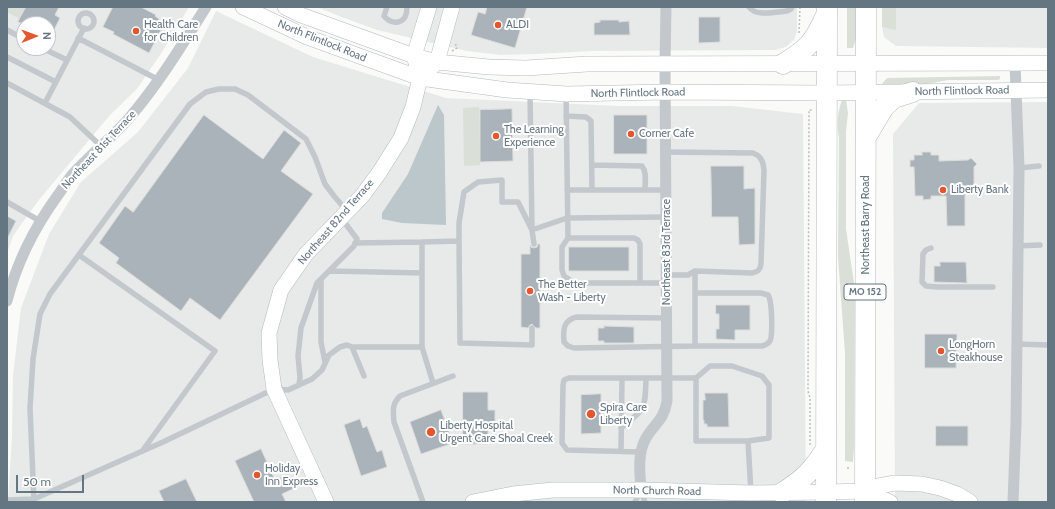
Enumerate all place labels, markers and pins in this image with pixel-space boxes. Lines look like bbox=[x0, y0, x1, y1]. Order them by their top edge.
place label: Health Care for Children bbox=[144, 18, 198, 44]
place label: ALDI bbox=[506, 18, 529, 32]
marker: ALDI bbox=[493, 20, 503, 30]
marker: Health Care for Children bbox=[131, 26, 141, 36]
place label: The Learning Experience bbox=[504, 123, 564, 149]
place label: Corner Cafe bbox=[639, 127, 694, 141]
marker: Corner Cafe bbox=[626, 129, 636, 139]
marker: The Learning Experience bbox=[491, 131, 501, 141]
place label: Liberty Bank bbox=[951, 183, 1009, 197]
marker: Liberty Bank bbox=[938, 185, 948, 195]
place label: The Better Wash - Liberty bbox=[538, 278, 606, 304]
marker: The Better Wash - Liberty bbox=[525, 286, 535, 296]
place label: LongHorn Steakhouse bbox=[949, 338, 1003, 364]
marker: LongHorn Steakhouse bbox=[936, 346, 946, 356]
place label: Spira Care Liberty bbox=[600, 401, 647, 427]
marker: Spira Care Liberty bbox=[585, 408, 597, 420]
place label: Liberty Hospital Urgent Care Shoal Creek bbox=[440, 419, 553, 445]
marker: Liberty Hospital Urgent Care Shoal Creek bbox=[425, 426, 437, 438]
place label: Holiday Inn Express bbox=[265, 462, 318, 488]
marker: Holiday Inn Express bbox=[252, 470, 262, 480]

